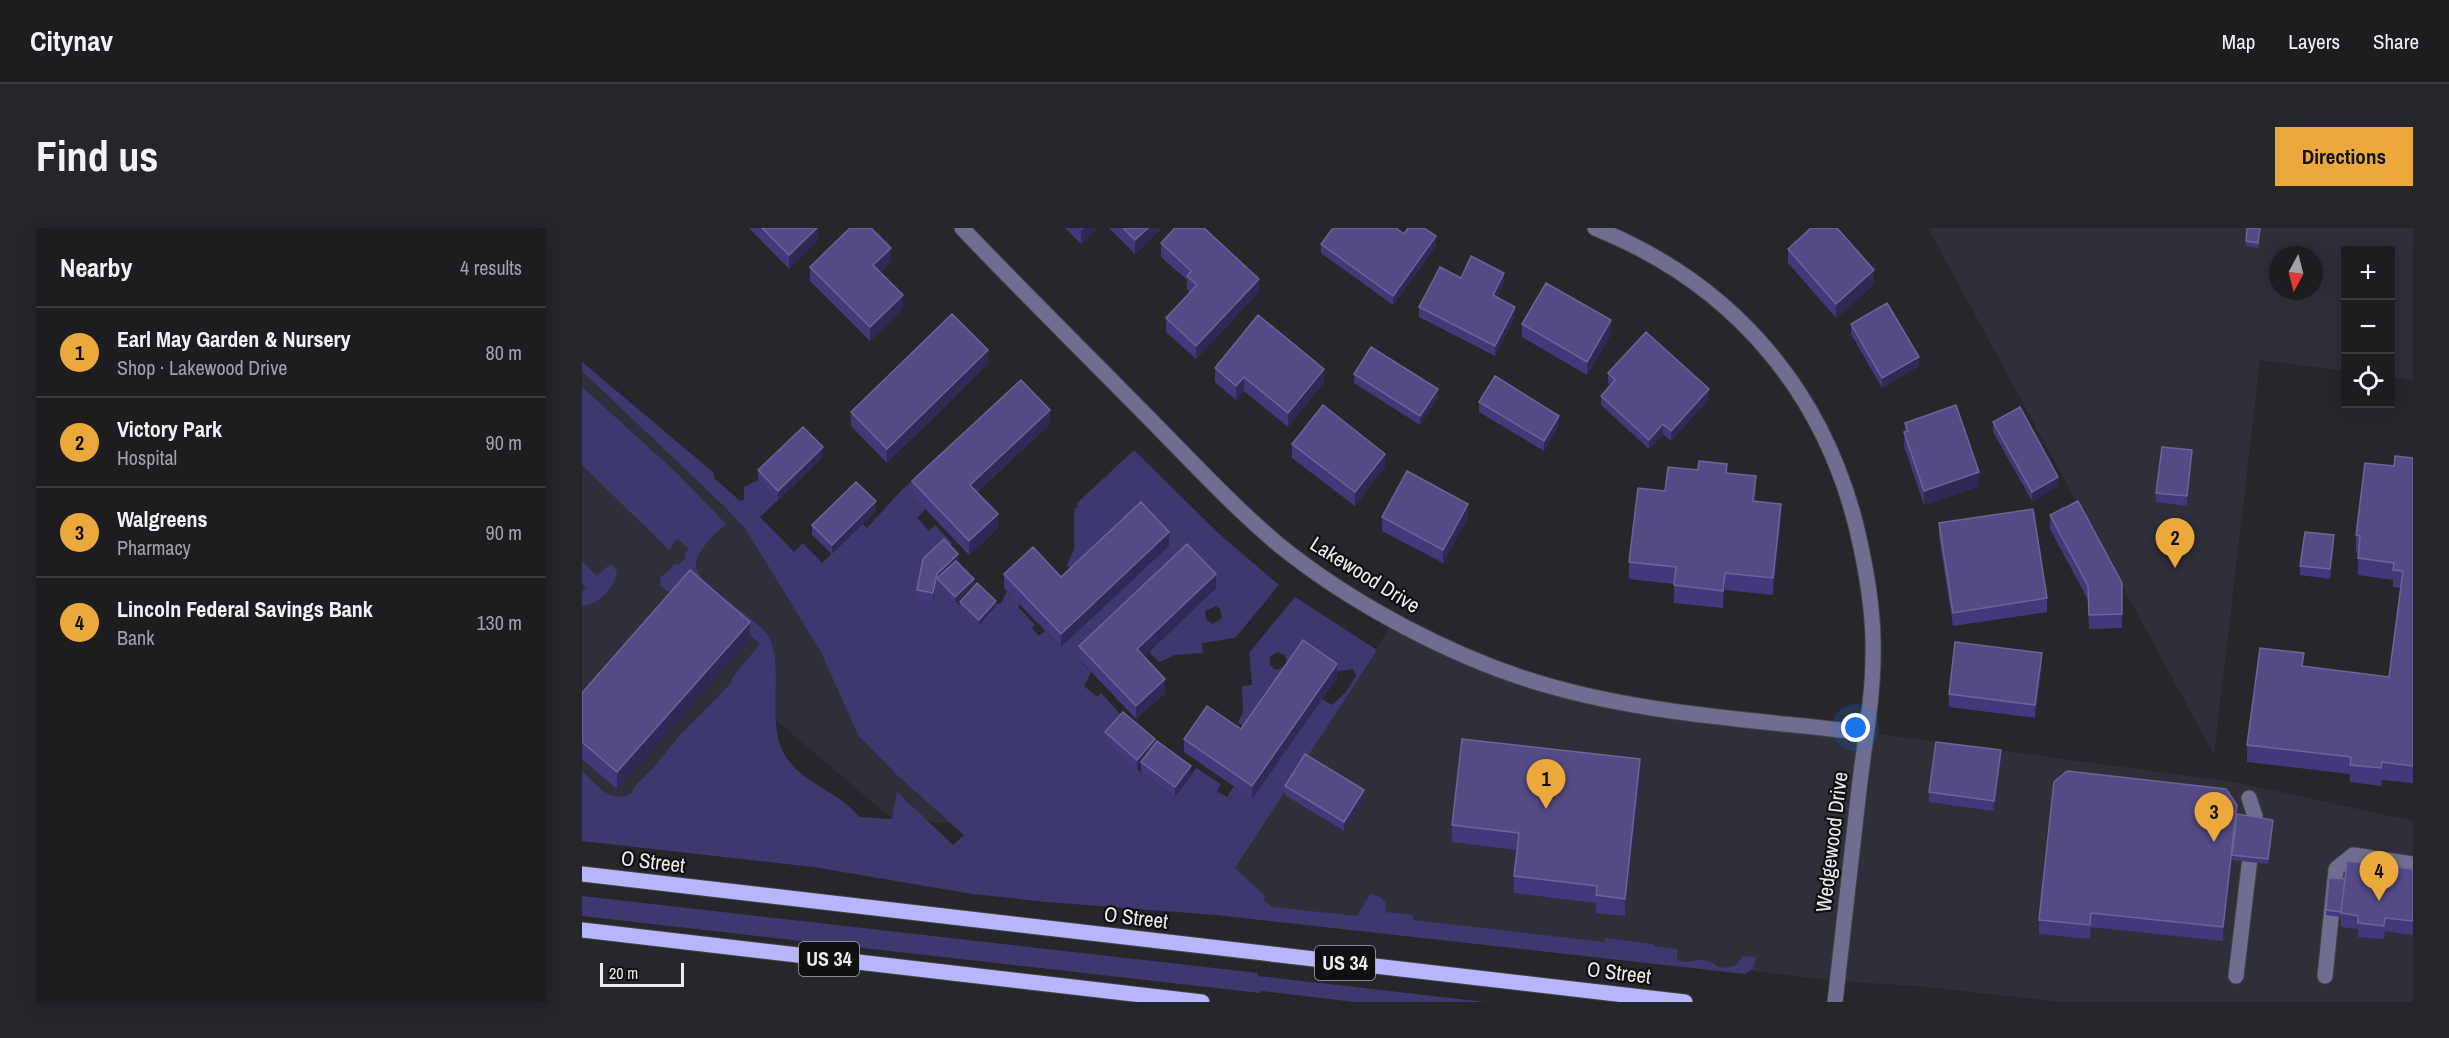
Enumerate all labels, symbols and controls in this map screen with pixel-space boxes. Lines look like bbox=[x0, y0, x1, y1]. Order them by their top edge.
text: Citynav bbox=[30, 22, 113, 60]
text: Map bbox=[2222, 27, 2255, 56]
text: Layers bbox=[2288, 27, 2340, 56]
text: Share bbox=[2373, 27, 2419, 56]
button: Directions bbox=[2275, 127, 2413, 186]
text: Find us bbox=[36, 128, 158, 184]
north arrow bbox=[2269, 246, 2323, 300]
map controls bbox=[2341, 246, 2395, 408]
button: + bbox=[2341, 246, 2395, 300]
text: Nearby bbox=[60, 250, 132, 285]
text: 4 results bbox=[460, 254, 522, 281]
button: − bbox=[2341, 300, 2395, 354]
text: Earl May Garden & Nursery bbox=[117, 324, 351, 354]
text: 1 bbox=[75, 339, 84, 366]
text: 80 m bbox=[486, 339, 522, 366]
text: Shop · Lakewood Drive bbox=[117, 354, 287, 381]
button: locate bbox=[2341, 354, 2395, 408]
text: Victory Park bbox=[117, 414, 222, 444]
text: 2 bbox=[75, 429, 84, 456]
text: 90 m bbox=[486, 429, 522, 456]
text: Hospital bbox=[117, 444, 177, 471]
text: Walgreens bbox=[117, 504, 208, 534]
pin: 2 bbox=[2156, 518, 2194, 568]
text: 3 bbox=[75, 519, 84, 546]
text: 90 m bbox=[486, 519, 522, 546]
street label: Lakewood Drive bbox=[1305, 529, 1426, 620]
text: Pharmacy bbox=[117, 534, 191, 561]
text: Lincoln Federal Savings Bank bbox=[117, 594, 373, 624]
text: 4 bbox=[75, 609, 84, 636]
text: 130 m bbox=[476, 609, 522, 636]
text: Bank bbox=[117, 624, 154, 651]
your location bbox=[1841, 713, 1870, 742]
pin: 1 bbox=[1526, 760, 1566, 809]
street label: Wedgewood Drive bbox=[1808, 770, 1855, 914]
pin: 3 bbox=[2194, 792, 2234, 842]
street label: O Street bbox=[619, 843, 687, 880]
pin: 4 bbox=[2360, 852, 2398, 901]
street label: O Street bbox=[1102, 899, 1170, 936]
road number: US 34 bbox=[799, 942, 859, 976]
road number: US 34 bbox=[1315, 946, 1375, 980]
street label: O Street bbox=[1585, 954, 1653, 991]
scale bar bbox=[600, 960, 684, 988]
text: 20 m bbox=[609, 962, 638, 984]

